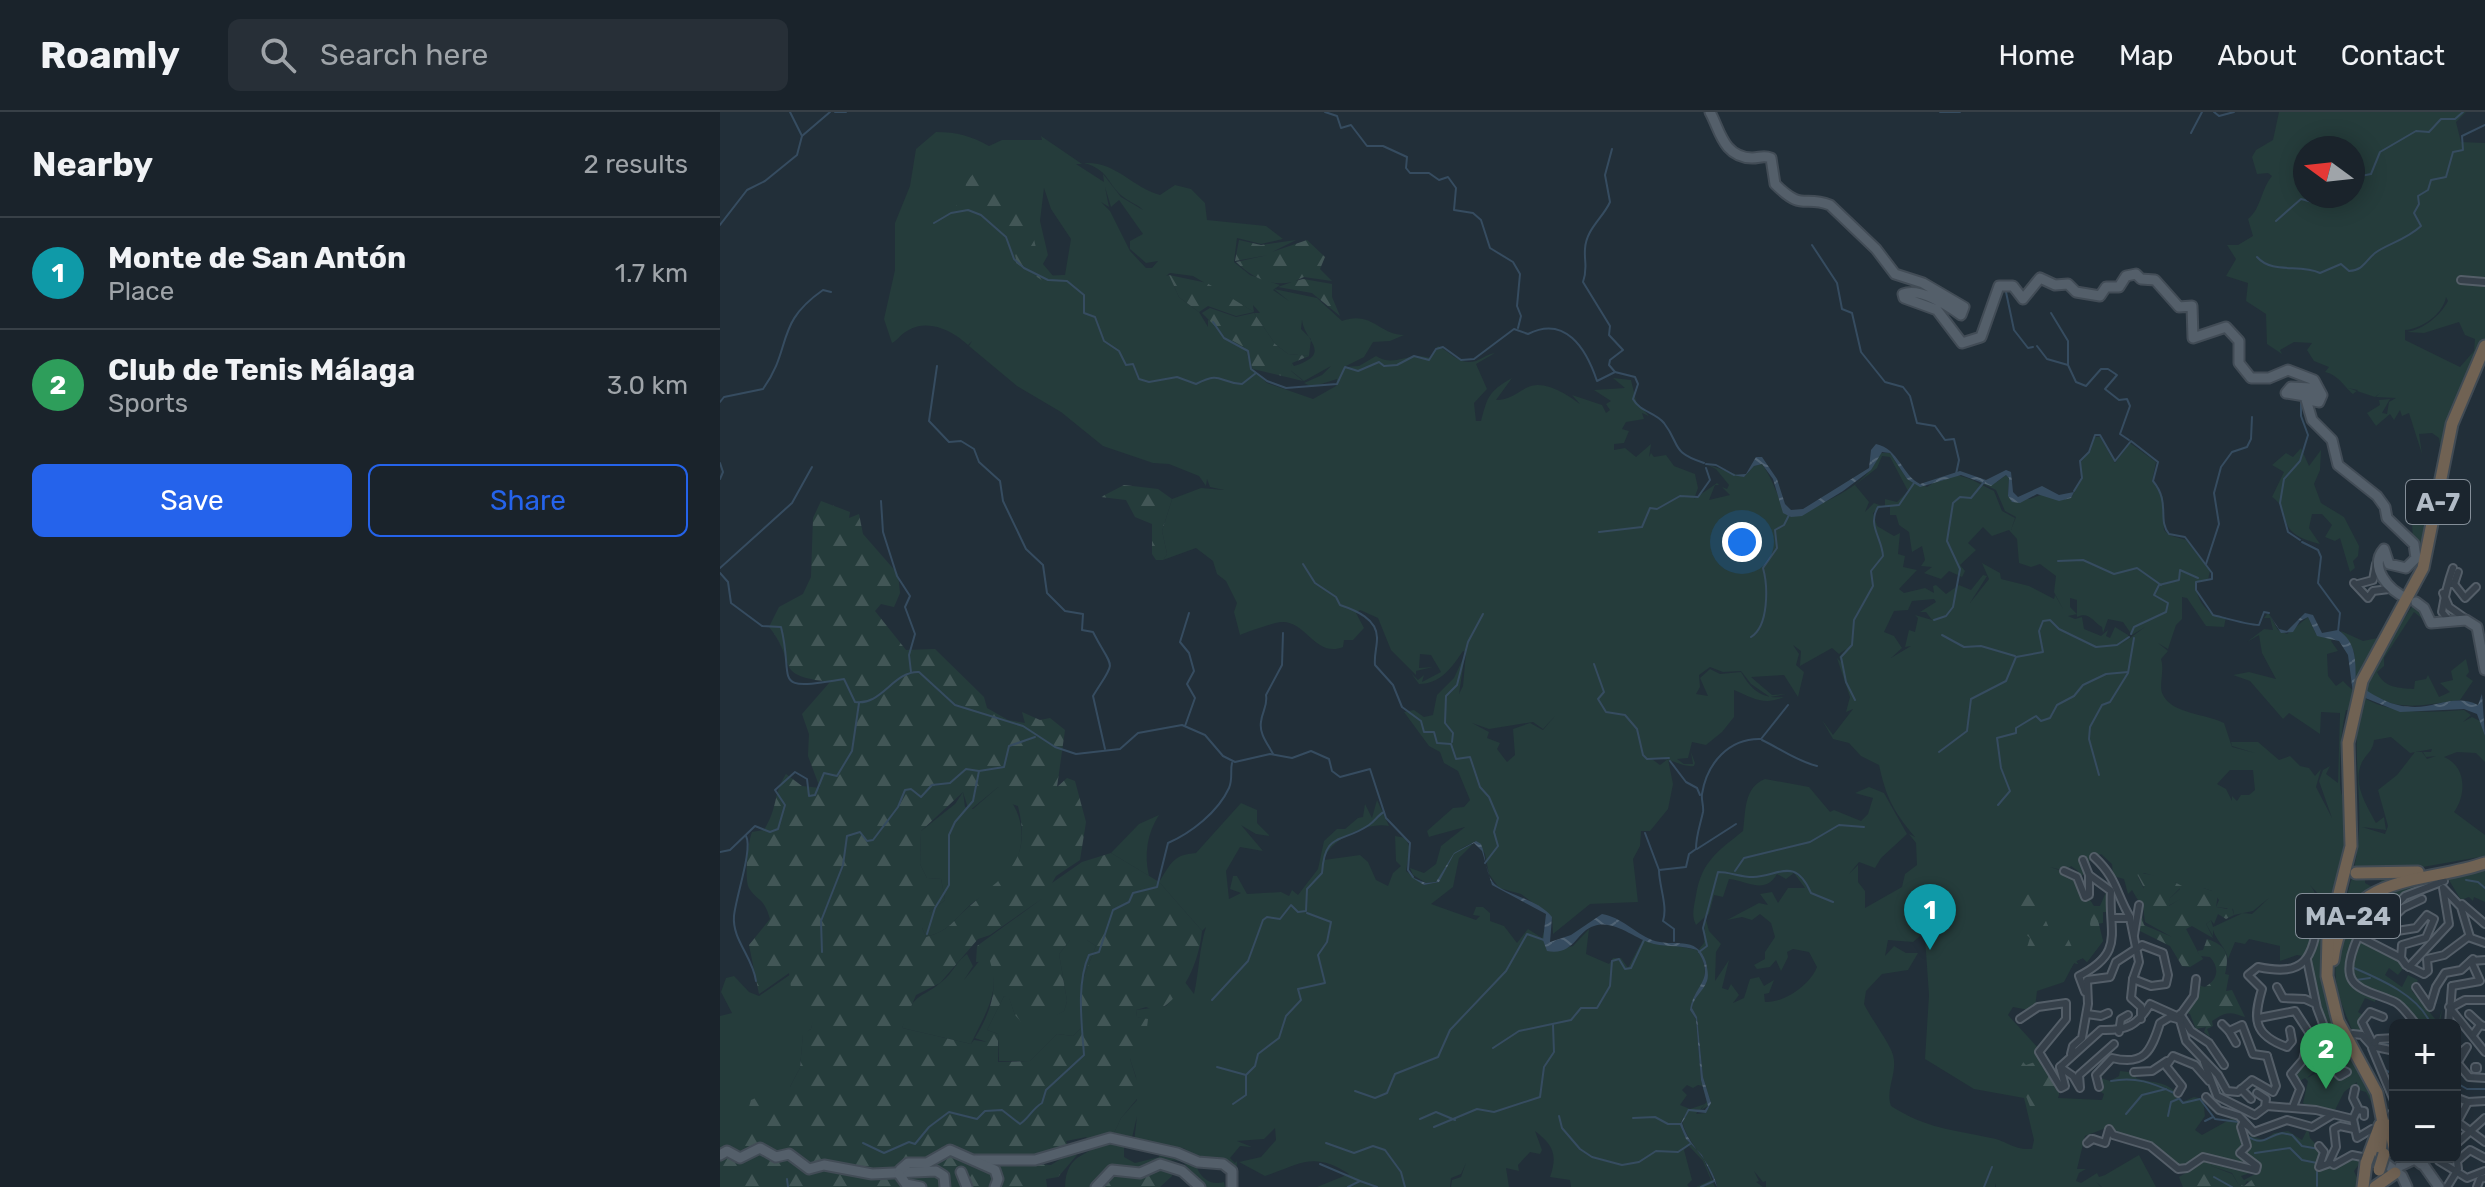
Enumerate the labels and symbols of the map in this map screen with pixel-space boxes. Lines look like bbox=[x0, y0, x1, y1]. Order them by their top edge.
north arrow bbox=[2293, 136, 2365, 208]
road number: A-7 bbox=[2406, 480, 2470, 524]
your location bbox=[1722, 522, 1762, 562]
pin: 1 bbox=[1904, 884, 1956, 950]
road number: MA-24 bbox=[2296, 894, 2400, 938]
pin: 2 bbox=[2300, 1023, 2352, 1089]

